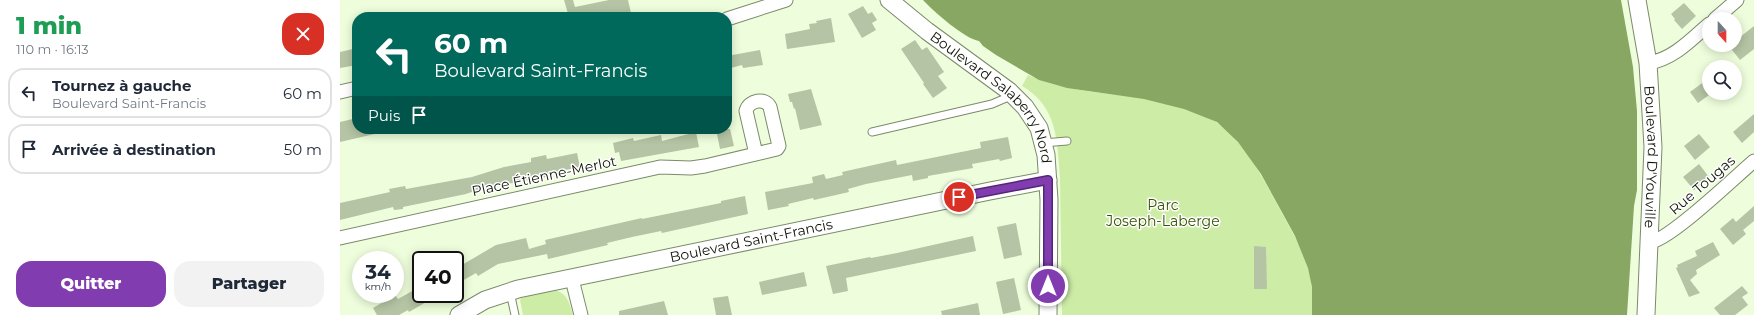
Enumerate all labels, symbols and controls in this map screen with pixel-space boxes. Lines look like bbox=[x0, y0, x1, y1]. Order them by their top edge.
text: 1 min bbox=[16, 11, 82, 40]
north arrow bbox=[1702, 12, 1742, 52]
map controls bbox=[1702, 12, 1742, 100]
button: close bbox=[282, 13, 324, 55]
text: 60 m bbox=[434, 26, 508, 60]
street label: Boulevard Salaberry Nord bbox=[927, 27, 1056, 164]
icon: left bbox=[368, 28, 420, 80]
text: 110 m · 16:13 bbox=[16, 41, 89, 57]
text: Boulevard Saint-Francis bbox=[434, 60, 647, 82]
button: search bbox=[1702, 60, 1742, 100]
text: Tournez à gauche bbox=[52, 76, 191, 95]
icon: left bbox=[18, 82, 40, 104]
text: 60 m bbox=[283, 84, 322, 103]
street label: Boulevard D'Youville bbox=[1640, 85, 1662, 229]
text: Boulevard Saint-Francis bbox=[52, 95, 206, 111]
icon: arrive bbox=[408, 104, 430, 126]
text: Puis bbox=[368, 106, 400, 125]
icon: arrive bbox=[18, 138, 40, 160]
text: Arrivée à destination bbox=[52, 140, 216, 159]
text: 50 m bbox=[284, 140, 322, 159]
street label: Rue Tougas bbox=[1665, 151, 1739, 219]
street label: Place Étienne-Merlot bbox=[470, 152, 618, 200]
pin bbox=[942, 180, 976, 214]
icon: arrive bbox=[948, 186, 970, 208]
park label: Parc Joseph-Laberge bbox=[1105, 196, 1220, 230]
street label: Boulevard Saint-Francis bbox=[668, 215, 834, 266]
speed limit sign: 40 bbox=[412, 251, 464, 303]
text: 34 bbox=[365, 260, 391, 284]
button: Quitter bbox=[16, 261, 166, 307]
button: Partager bbox=[174, 261, 324, 307]
position arrow bbox=[1027, 265, 1069, 307]
text: km/h bbox=[365, 280, 391, 293]

